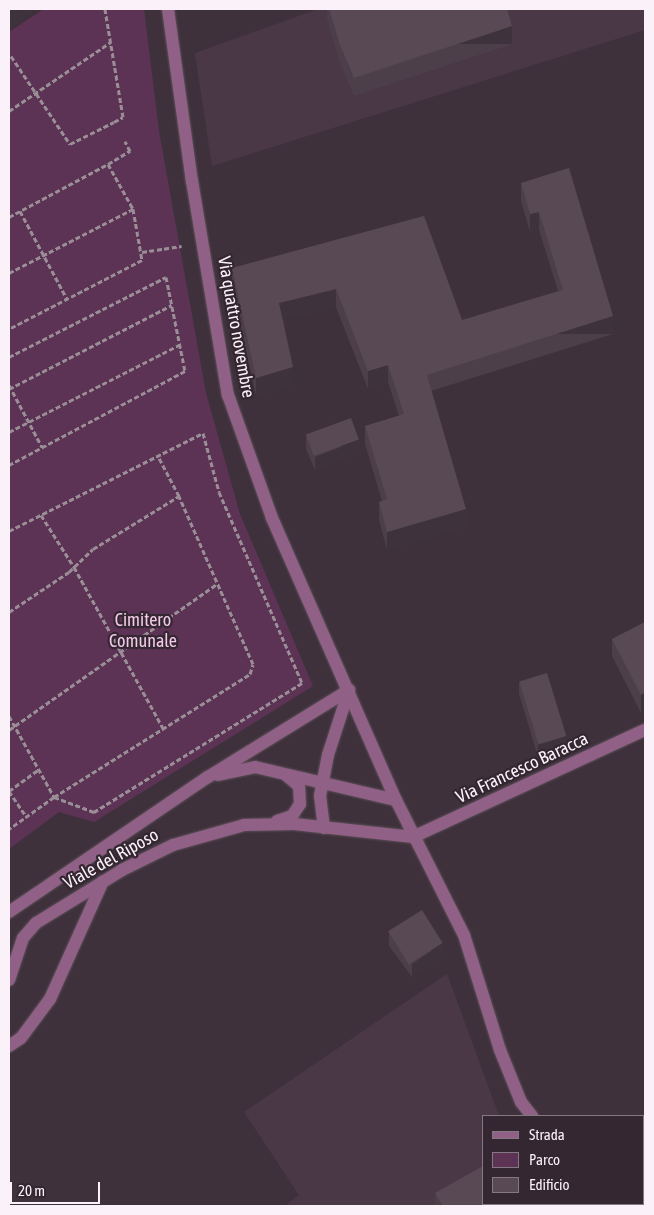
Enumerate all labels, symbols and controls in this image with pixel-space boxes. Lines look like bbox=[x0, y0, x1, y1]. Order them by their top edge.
street label: Via quattro novembre bbox=[213, 255, 259, 399]
park label: Cimitero Comunale bbox=[109, 610, 177, 652]
street label: Via Francesco Baracca bbox=[452, 728, 592, 808]
street label: Viale del Riposo bbox=[60, 824, 162, 894]
legend bbox=[482, 1115, 644, 1205]
text: Strada bbox=[529, 1126, 565, 1143]
text: Parco bbox=[529, 1151, 560, 1168]
scale bar bbox=[12, 1172, 102, 1204]
text: Edificio bbox=[529, 1176, 570, 1193]
text: 20 m bbox=[18, 1182, 45, 1199]

